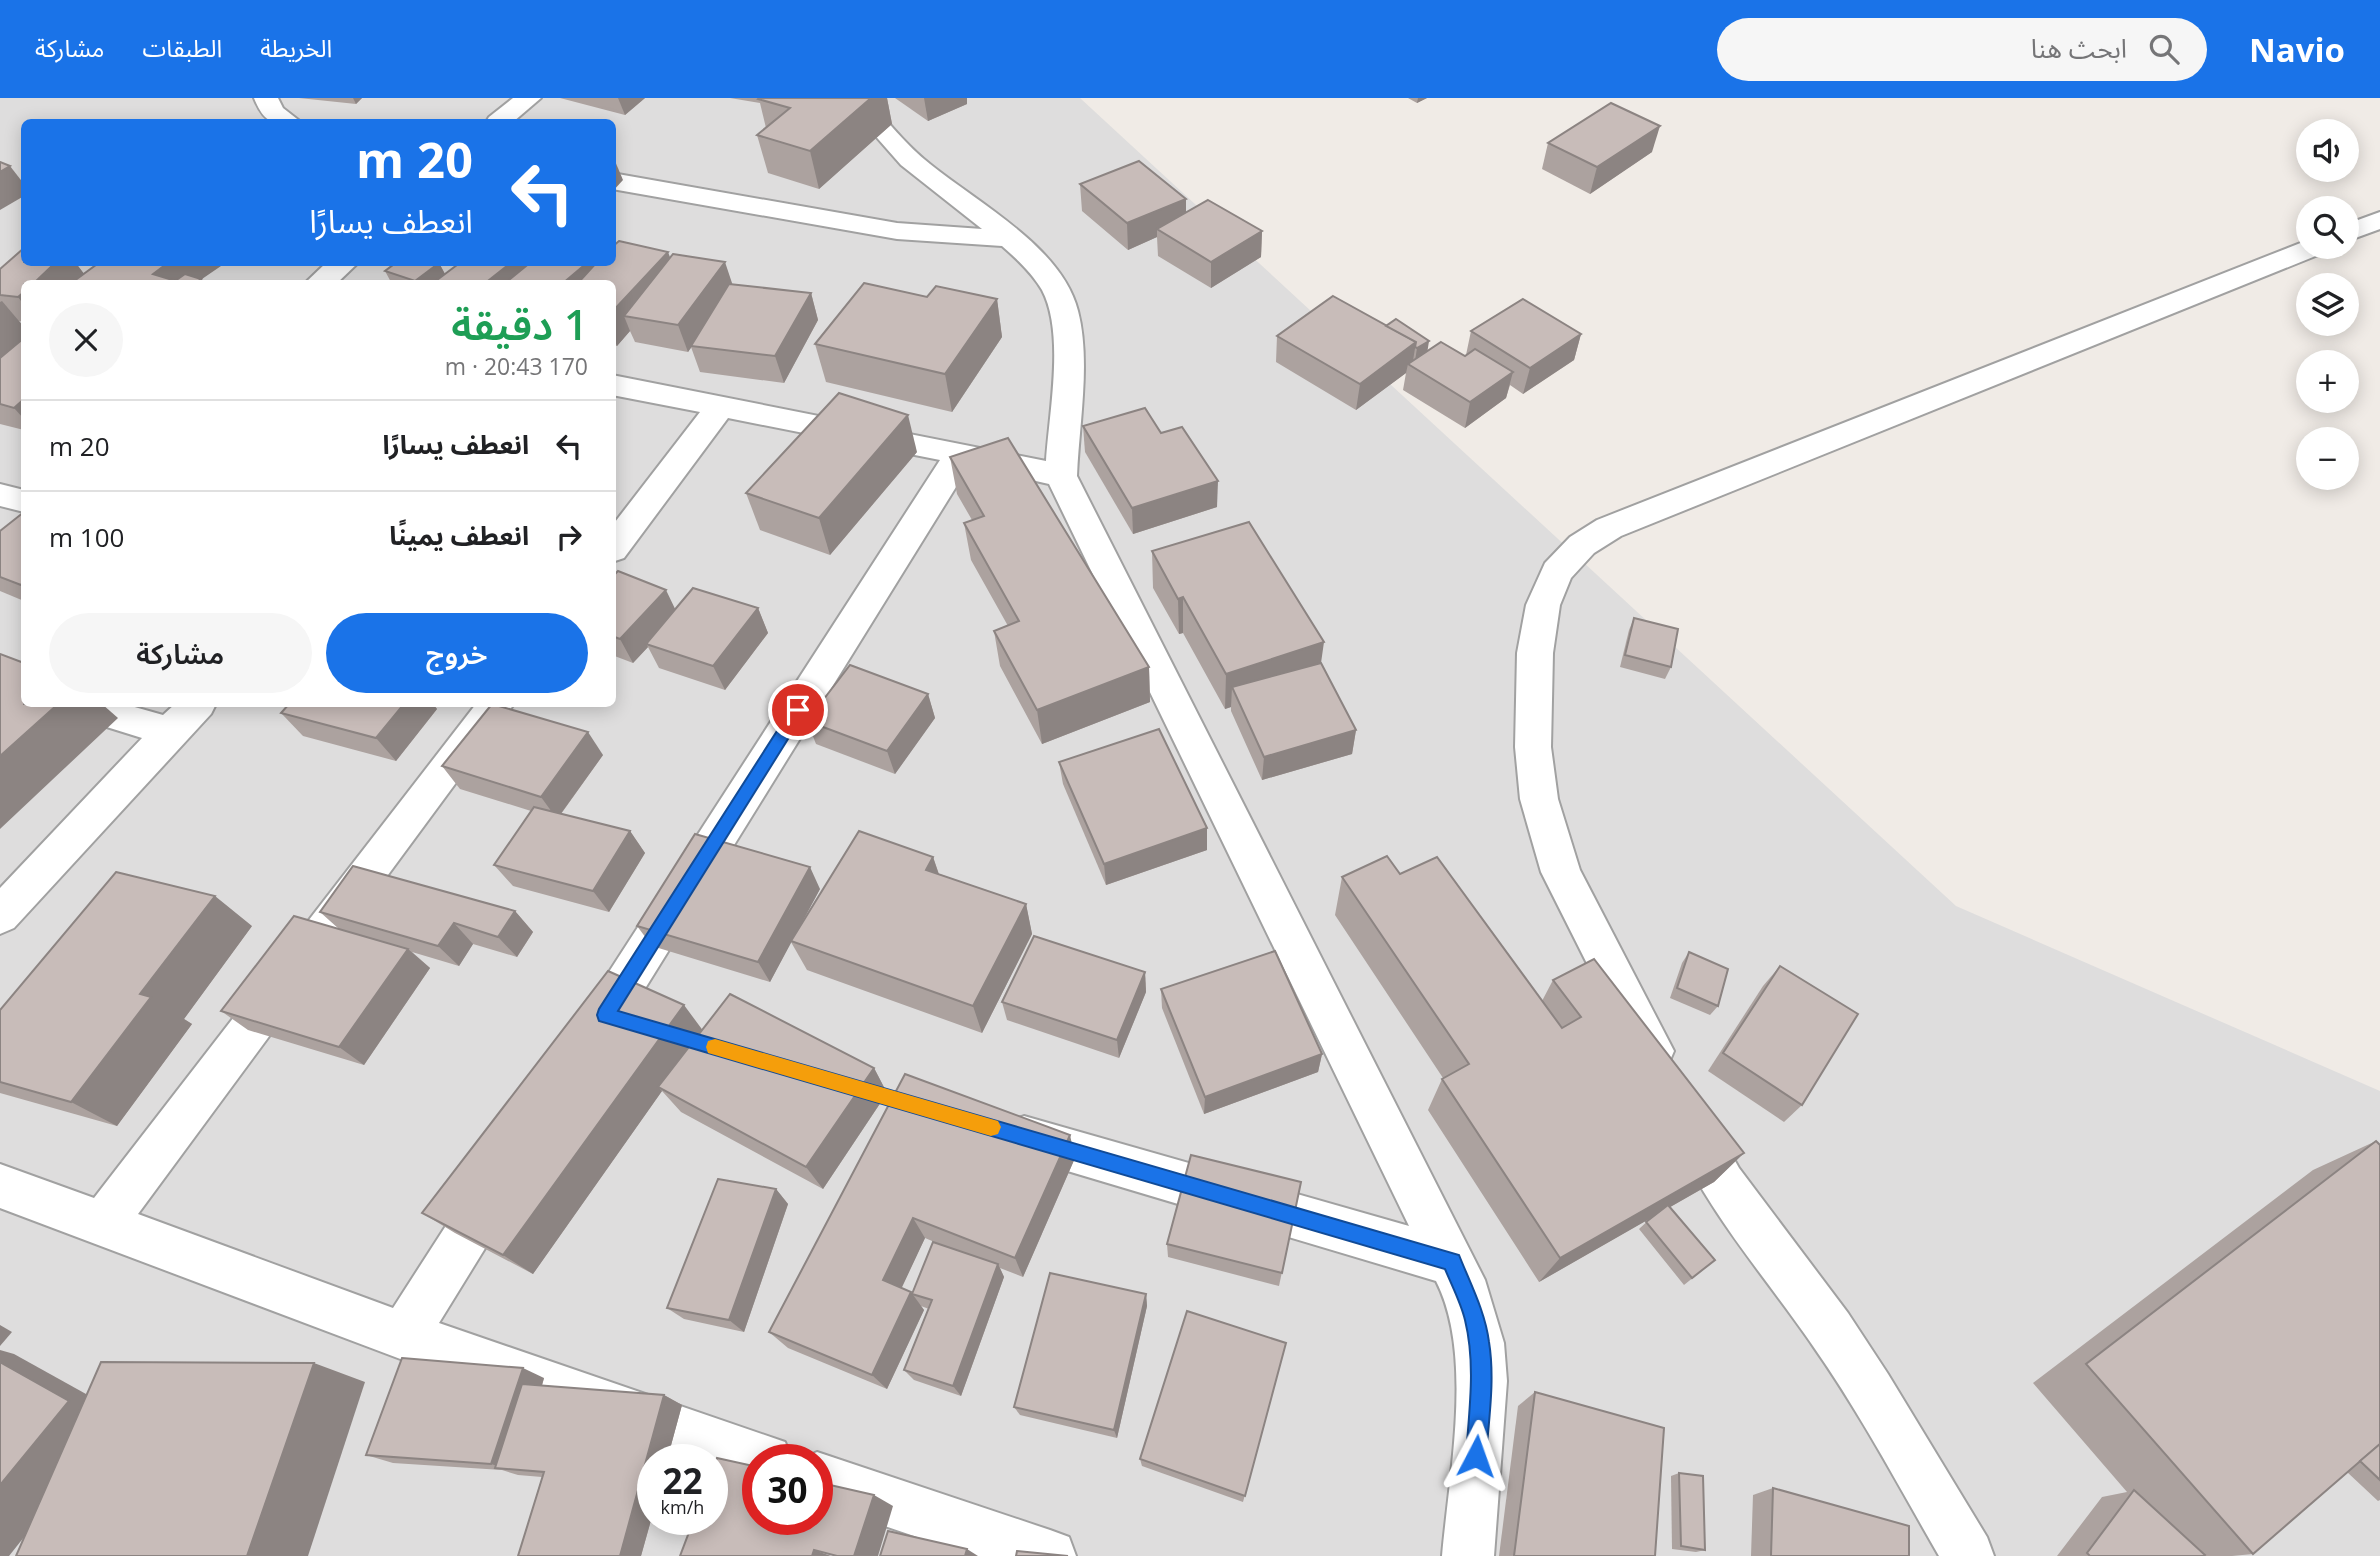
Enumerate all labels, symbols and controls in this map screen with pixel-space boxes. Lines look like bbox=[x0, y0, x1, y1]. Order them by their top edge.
search box bbox=[1717, 18, 2207, 81]
text: Navio bbox=[2249, 27, 2345, 72]
text: ابحث هنا bbox=[2031, 30, 2127, 66]
icon: search bbox=[2145, 30, 2183, 68]
text: مشاركة bbox=[35, 31, 104, 64]
text: الطبقات bbox=[142, 31, 222, 64]
text: الخريطة bbox=[260, 31, 332, 64]
map controls bbox=[2296, 119, 2359, 490]
button: sound bbox=[2296, 119, 2359, 182]
text: 20 m bbox=[356, 126, 473, 192]
icon: left bbox=[497, 147, 588, 238]
button: search bbox=[2296, 196, 2359, 259]
text: انعطف يسارًا bbox=[309, 199, 473, 242]
button: layers bbox=[2296, 273, 2359, 336]
text: 1 دقيقة bbox=[451, 295, 588, 352]
button: close bbox=[49, 303, 123, 377]
text: 170 m · 20:43 bbox=[445, 350, 588, 382]
button: + bbox=[2296, 350, 2359, 413]
text: انعطف يسارًا bbox=[383, 426, 529, 462]
icon: left bbox=[550, 427, 588, 465]
button: − bbox=[2296, 427, 2359, 490]
text: 20 m bbox=[49, 428, 110, 464]
text: انعطف يمينًا bbox=[389, 517, 529, 553]
icon: right bbox=[550, 518, 588, 556]
text: 100 m bbox=[49, 519, 124, 555]
button: مشاركة bbox=[49, 613, 312, 693]
button: خروج bbox=[326, 613, 588, 693]
pin bbox=[768, 680, 828, 740]
icon: arrive bbox=[779, 691, 817, 729]
position arrow bbox=[1439, 1419, 1513, 1493]
speed limit sign: 30 bbox=[742, 1444, 833, 1535]
text: 22 bbox=[662, 1457, 703, 1504]
text: km/h bbox=[661, 1495, 704, 1519]

